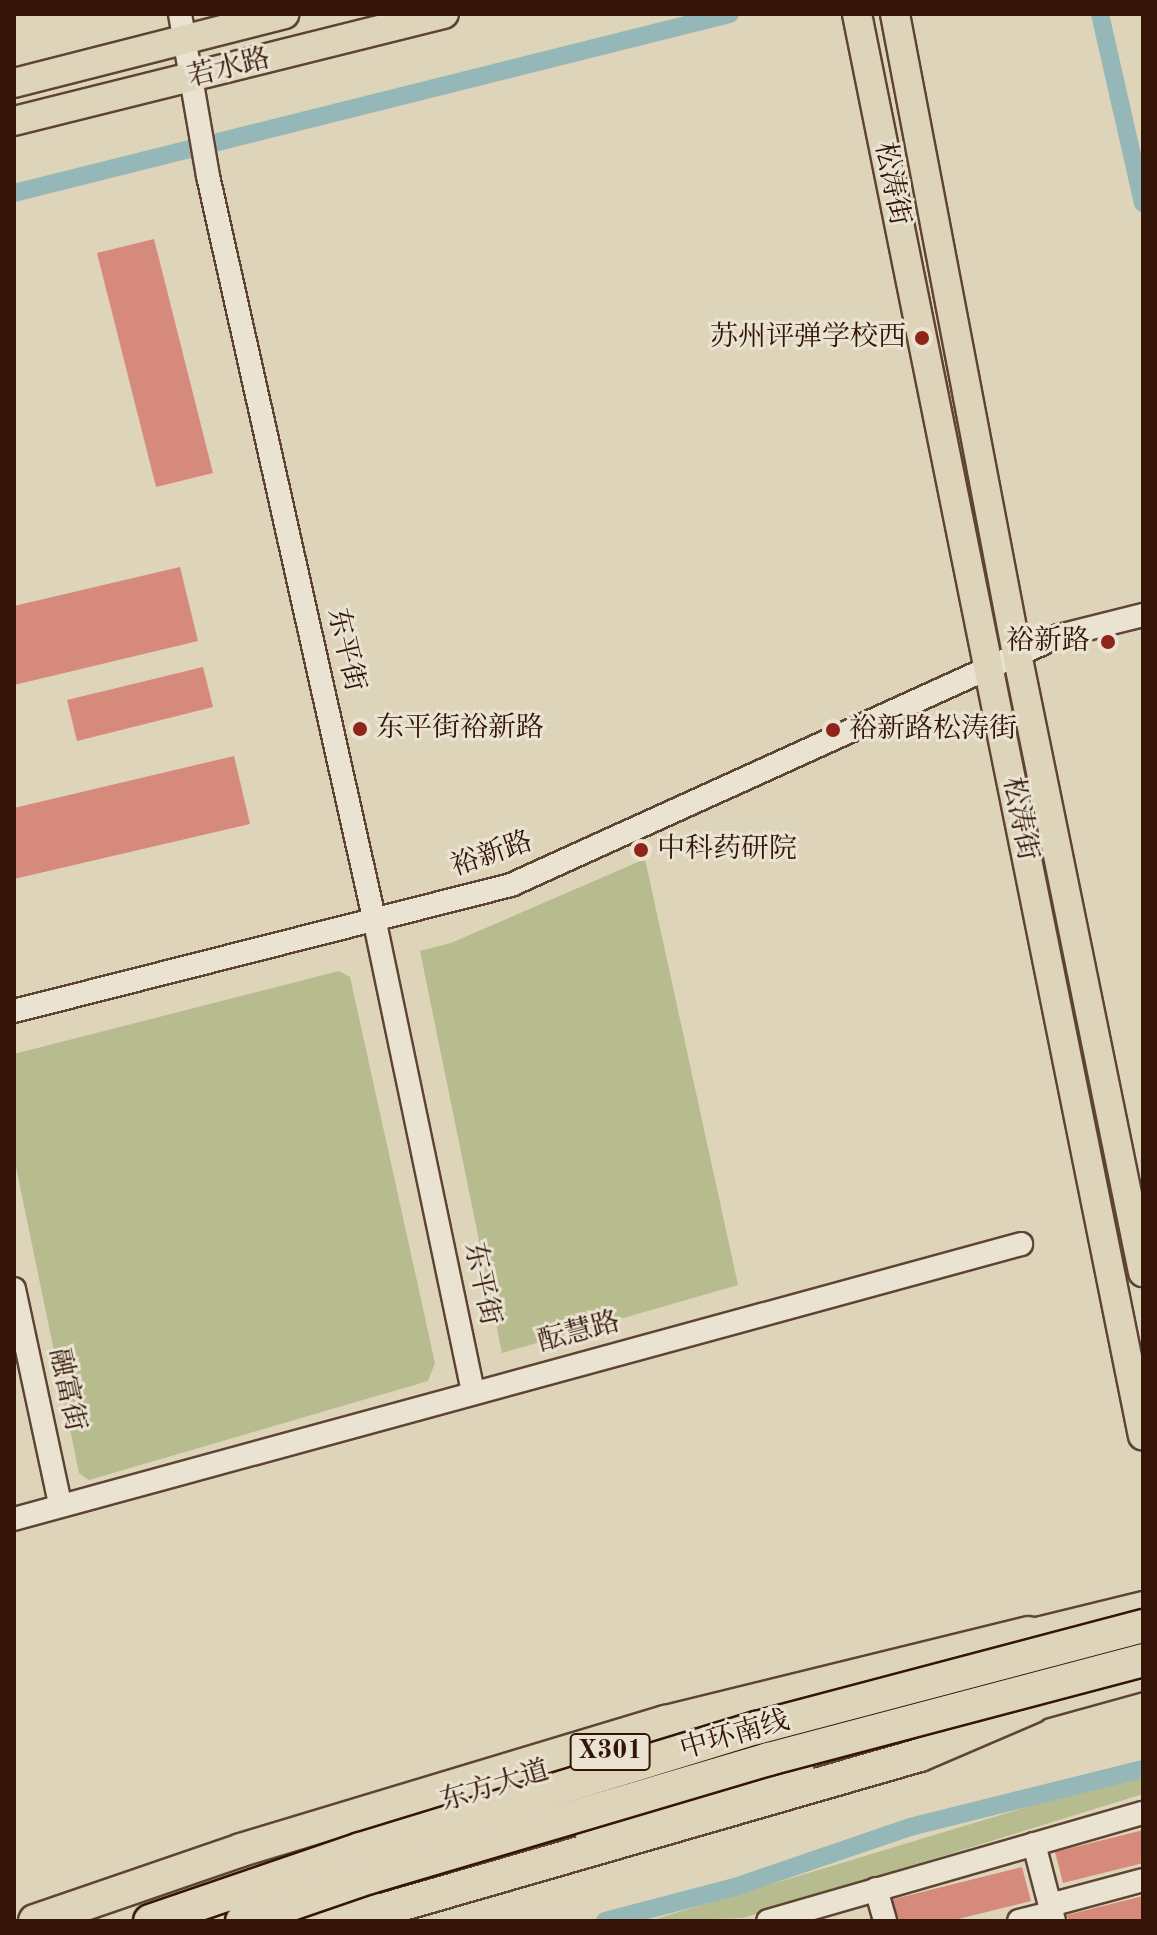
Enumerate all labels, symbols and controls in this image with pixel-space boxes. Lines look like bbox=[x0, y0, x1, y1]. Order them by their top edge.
street label: 若水路 bbox=[184, 43, 274, 95]
street label: 松涛街 bbox=[866, 140, 916, 228]
place label: 苏州评弹学校西 bbox=[710, 321, 906, 355]
marker: 苏州评弹学校西 bbox=[913, 329, 931, 347]
street label: 东平街 bbox=[319, 605, 371, 695]
place label: 裕新路 bbox=[1006, 625, 1090, 659]
marker: 裕新路 bbox=[1097, 631, 1119, 653]
place label: 东平街裕新路 bbox=[376, 712, 544, 746]
place label: 裕新路松涛街 bbox=[849, 713, 1017, 747]
marker: 东平街裕新路 bbox=[351, 720, 369, 738]
marker: 裕新路松涛街 bbox=[824, 721, 842, 739]
street label: 松涛街 bbox=[994, 775, 1044, 863]
street label: 裕新路 bbox=[447, 825, 537, 885]
place label: 中科药研院 bbox=[657, 833, 797, 867]
marker: 中科药研院 bbox=[632, 841, 650, 859]
street label: 东平街 bbox=[456, 1239, 506, 1329]
street label: 酝慧路 bbox=[534, 1306, 624, 1360]
street label: 融富街 bbox=[41, 1345, 91, 1435]
street label: 中环南线 bbox=[677, 1704, 793, 1768]
road number: X301 bbox=[568, 1730, 652, 1774]
street label: 东方大道 bbox=[437, 1755, 553, 1819]

